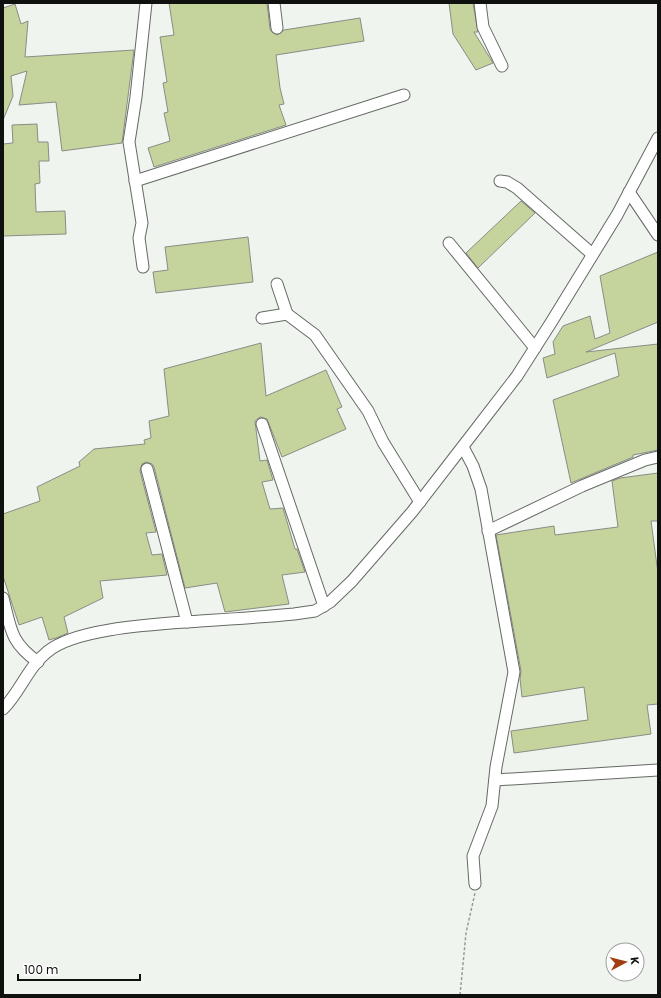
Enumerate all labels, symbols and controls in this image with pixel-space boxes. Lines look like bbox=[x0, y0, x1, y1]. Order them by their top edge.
north arrow bbox=[605, 942, 645, 982]
scale bar bbox=[18, 956, 140, 982]
text: K bbox=[627, 956, 643, 966]
text: 100 m bbox=[24, 961, 58, 978]

